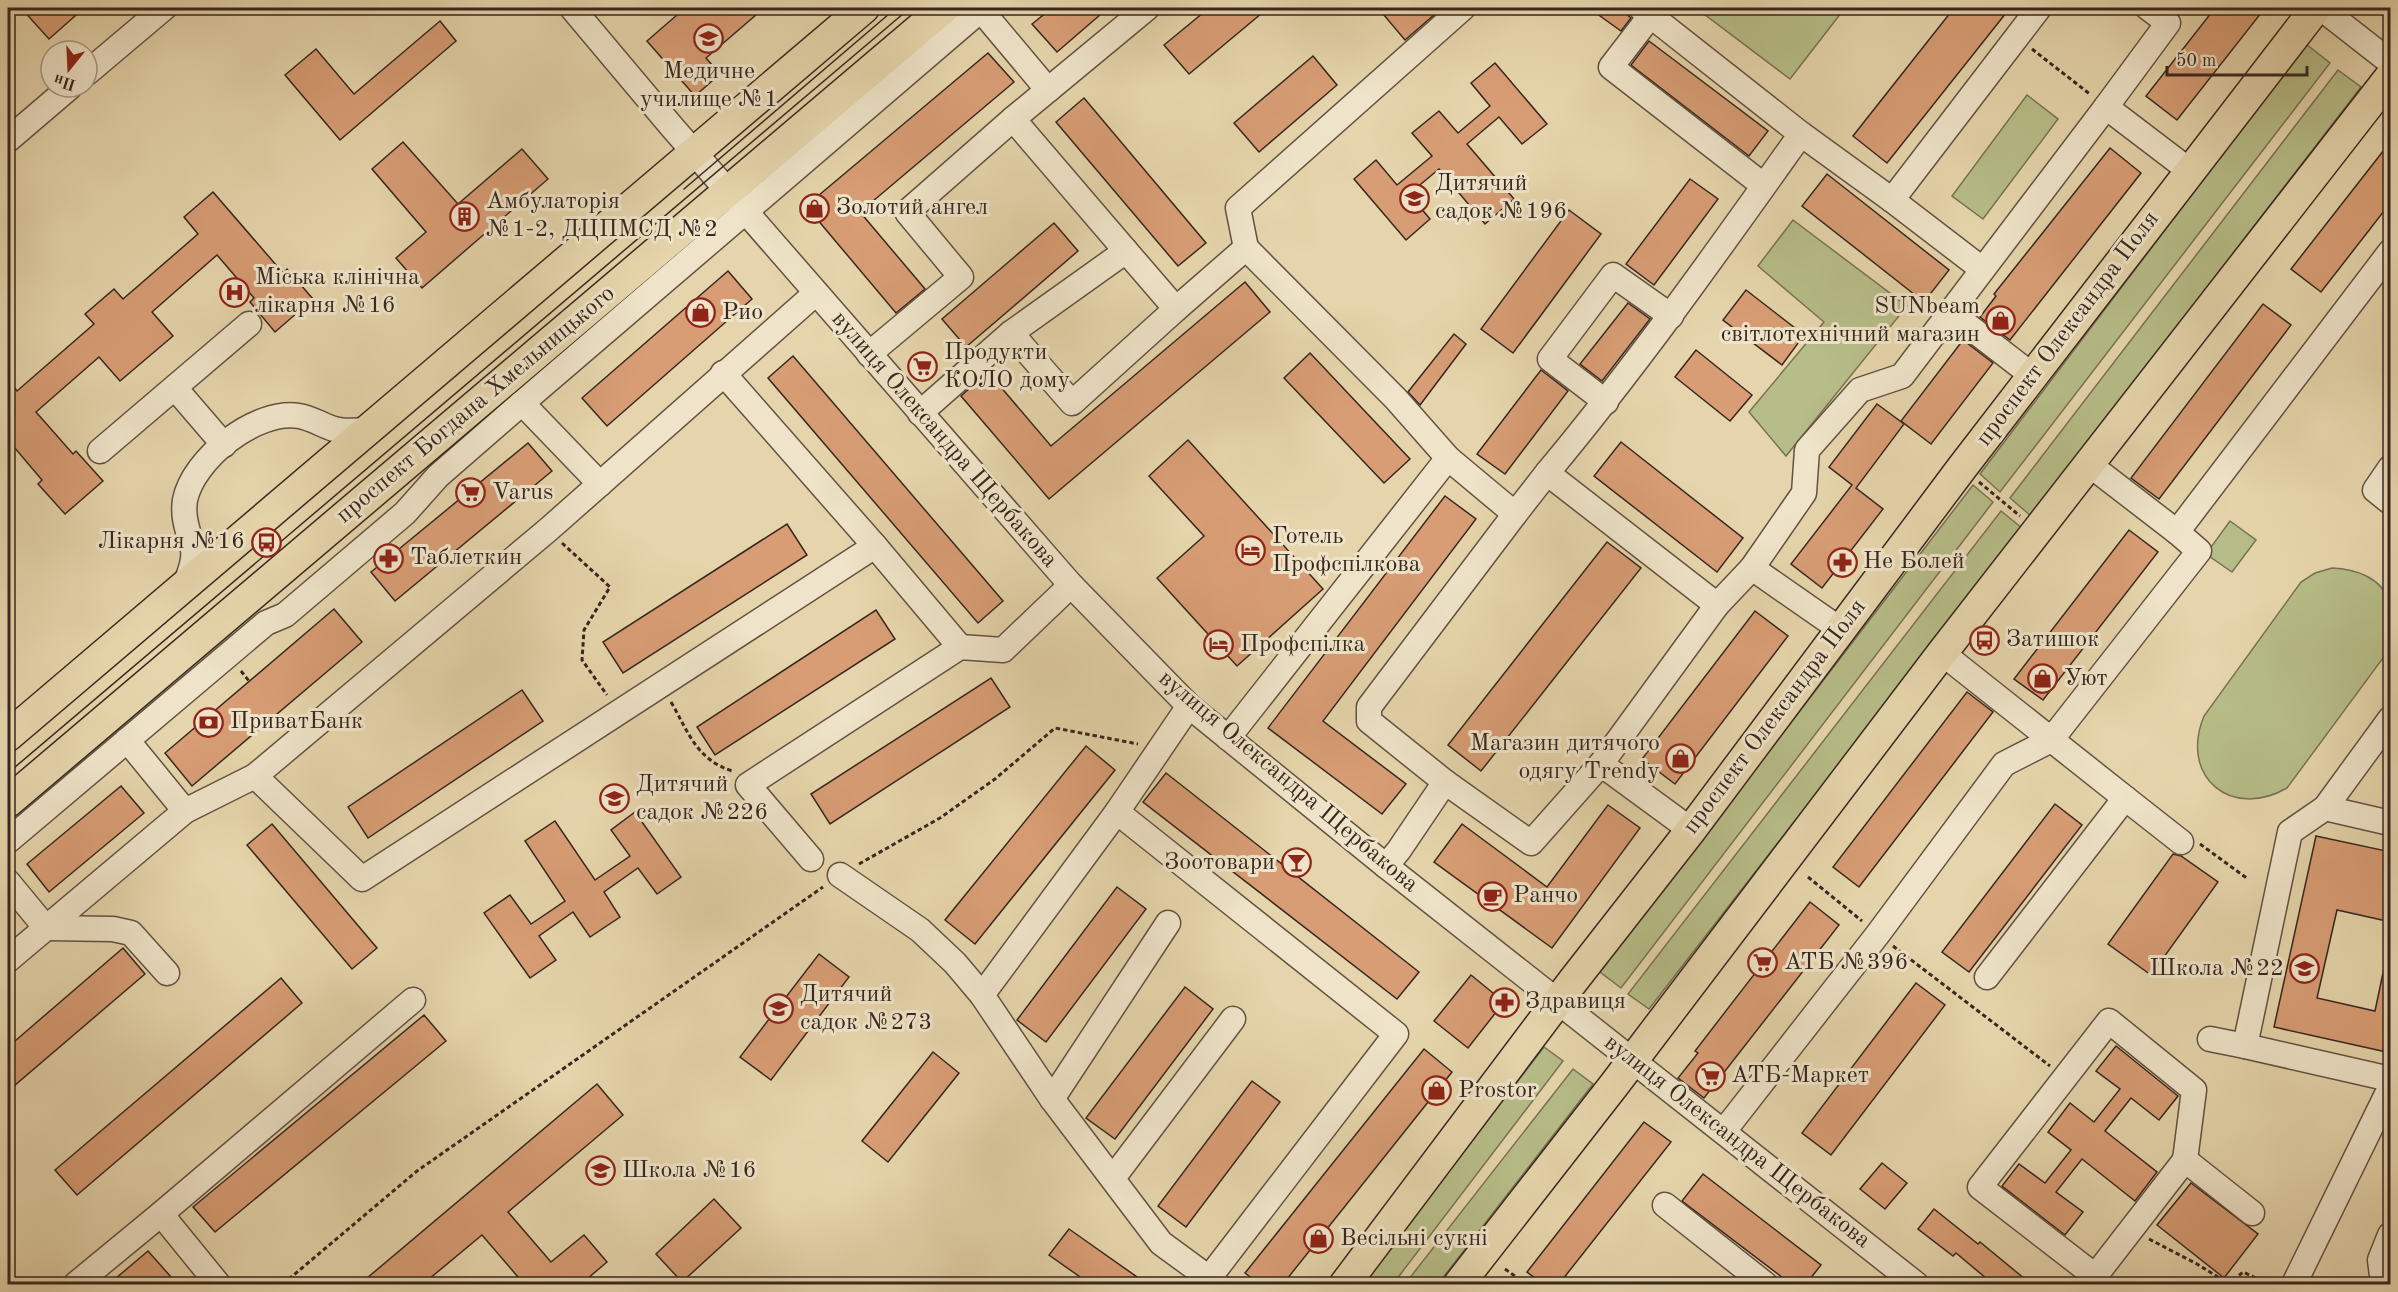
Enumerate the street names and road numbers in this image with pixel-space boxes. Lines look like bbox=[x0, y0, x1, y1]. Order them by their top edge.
street label: проспект Олександра Поля bbox=[1972, 207, 2164, 451]
street label: проспект Богдана Хмельницького bbox=[332, 282, 620, 528]
street label: вулиця Олександра Щербакова bbox=[826, 307, 1062, 573]
street label: проспект Олександра Поля bbox=[1679, 595, 1871, 839]
street label: вулиця Олександра Щербакова bbox=[1154, 666, 1423, 898]
street label: вулиця Олександра Щербакова bbox=[1599, 1031, 1875, 1253]

